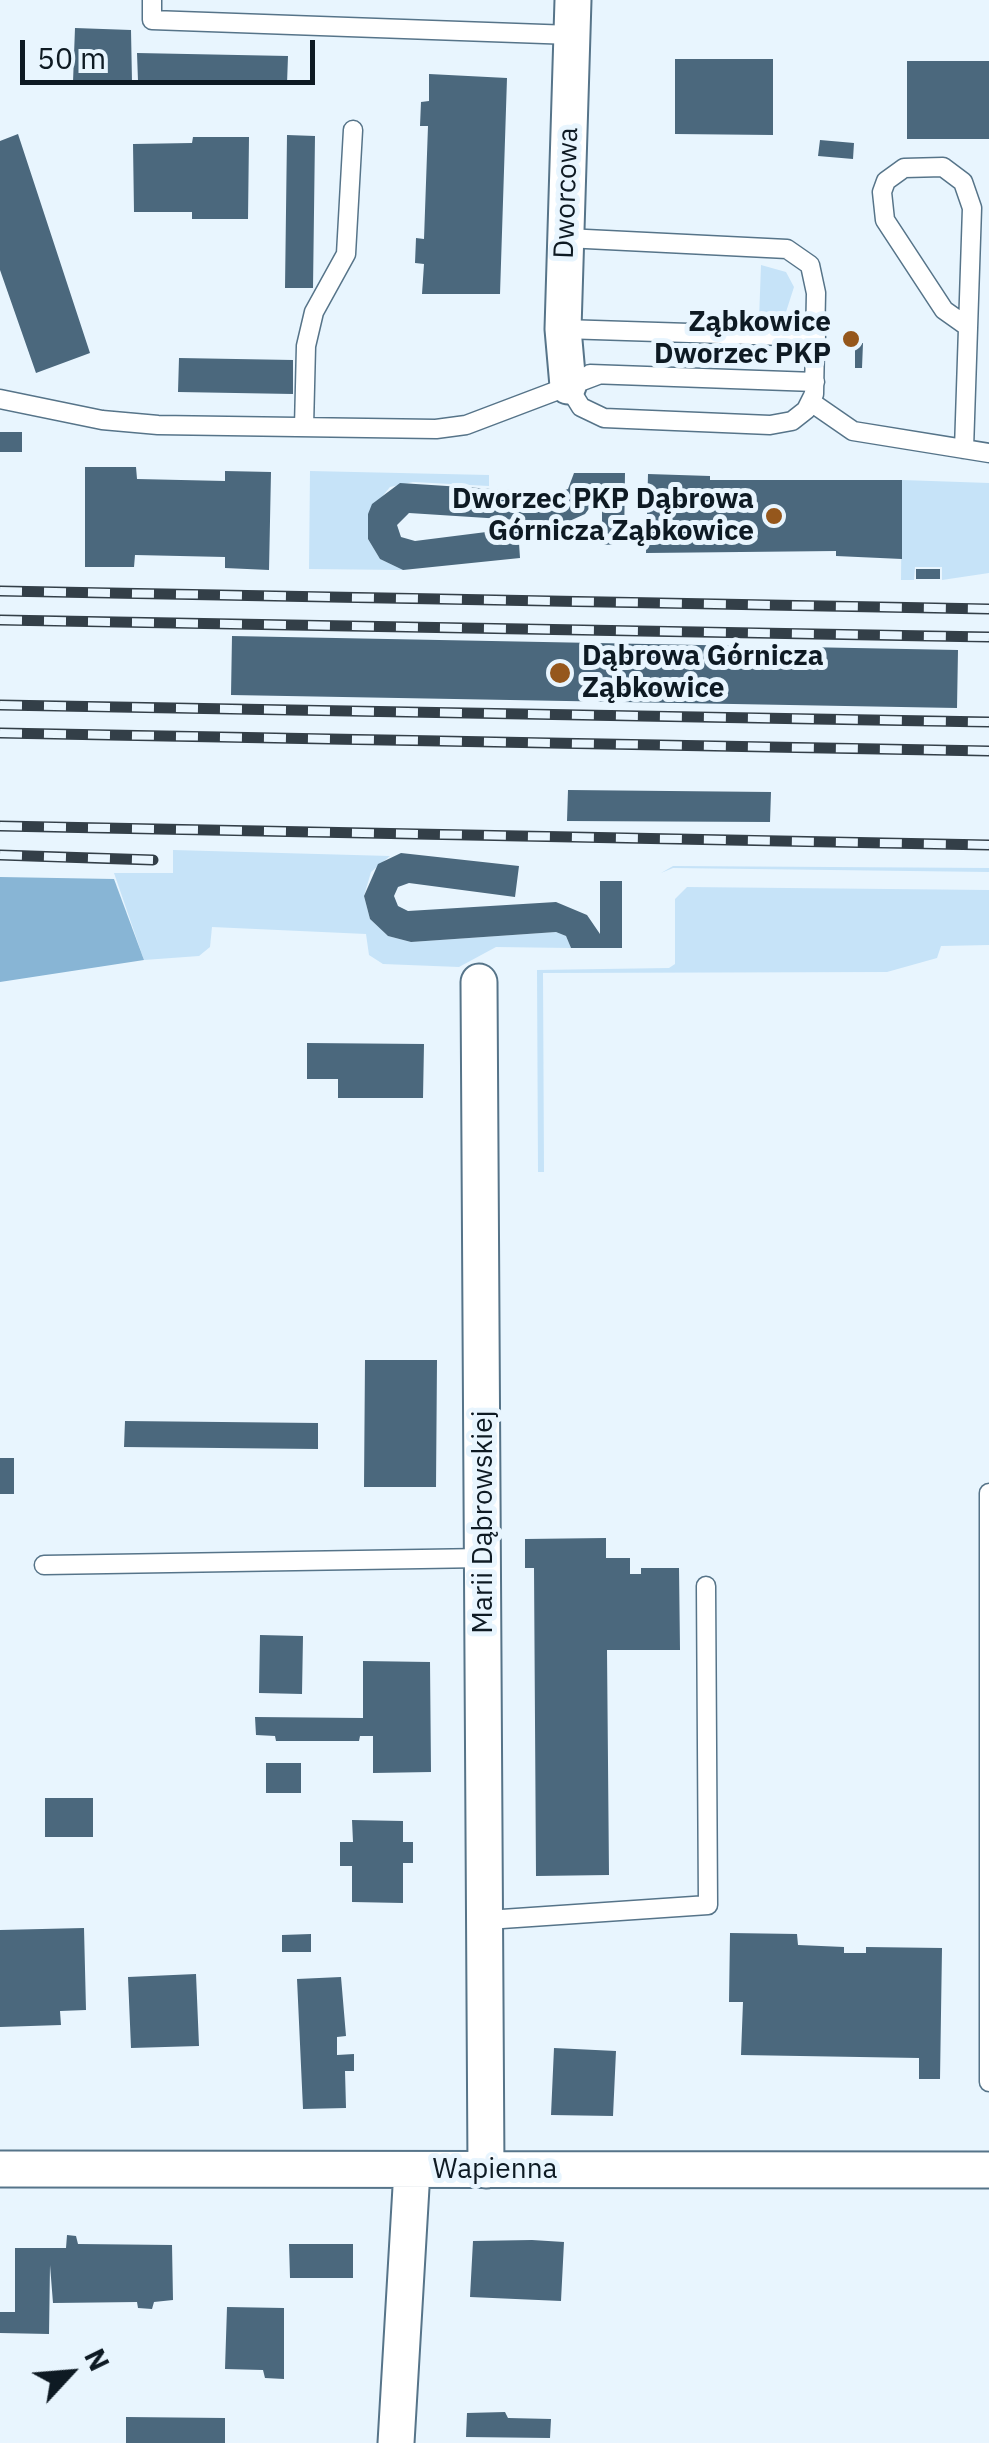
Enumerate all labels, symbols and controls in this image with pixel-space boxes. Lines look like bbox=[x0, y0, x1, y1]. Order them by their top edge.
scale bar bbox=[25, 20, 320, 82]
text: 50 m bbox=[37, 38, 106, 77]
street label: Dworcowa bbox=[548, 127, 586, 259]
place label: Ząbkowice Dworzec PKP bbox=[654, 306, 831, 372]
marker: Ząbkowice Dworzec PKP bbox=[840, 328, 862, 350]
place label: Dworzec PKP Dąbrowa Górnicza Ząbkowice bbox=[452, 483, 754, 549]
marker: Dworzec PKP Dąbrowa Górnicza Ząbkowice bbox=[763, 505, 785, 527]
place label: Dąbrowa Górnicza Ząbkowice bbox=[582, 640, 824, 706]
marker: Dąbrowa Górnicza Ząbkowice bbox=[547, 660, 573, 686]
street label: Marii Dąbrowskiej bbox=[467, 1410, 501, 1634]
street label: Wapienna bbox=[433, 2153, 557, 2187]
north arrow bbox=[20, 2323, 120, 2423]
text: N bbox=[76, 2342, 118, 2377]

